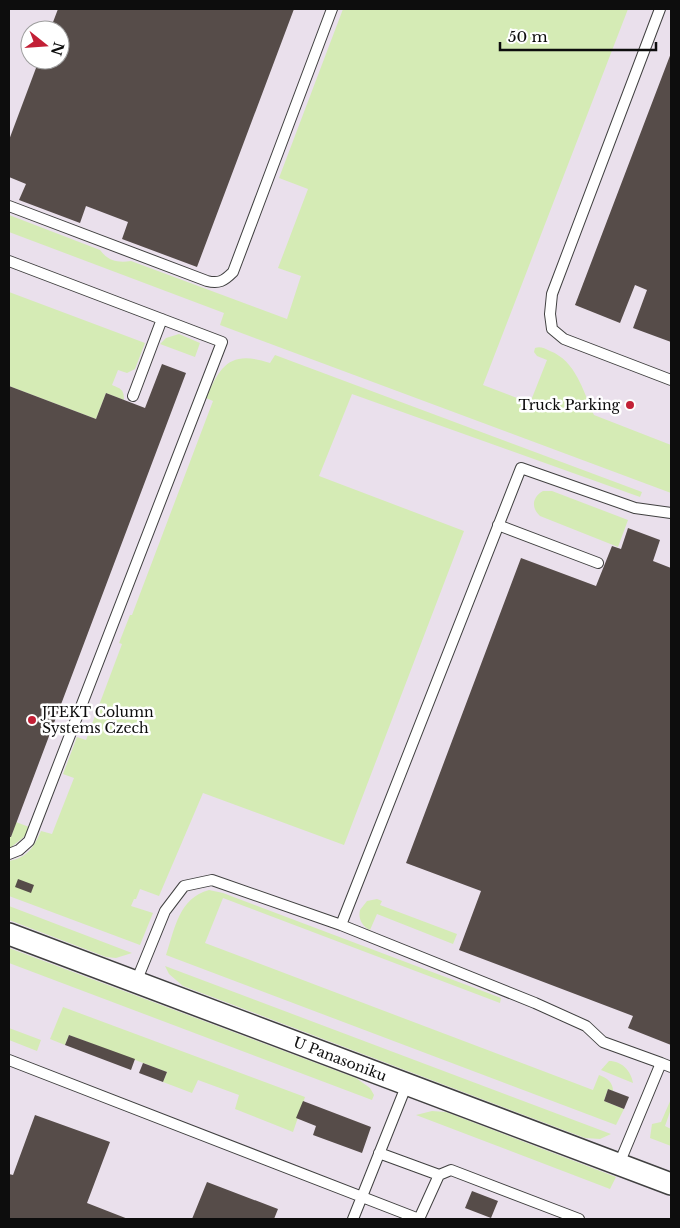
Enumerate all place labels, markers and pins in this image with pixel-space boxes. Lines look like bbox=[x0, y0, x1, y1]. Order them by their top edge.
place label: Truck Parking bbox=[518, 396, 621, 414]
marker: Truck Parking bbox=[624, 399, 636, 411]
place label: JTEKT Column Systems Czech bbox=[40, 703, 154, 737]
marker: JTEKT Column Systems Czech bbox=[26, 714, 38, 726]

